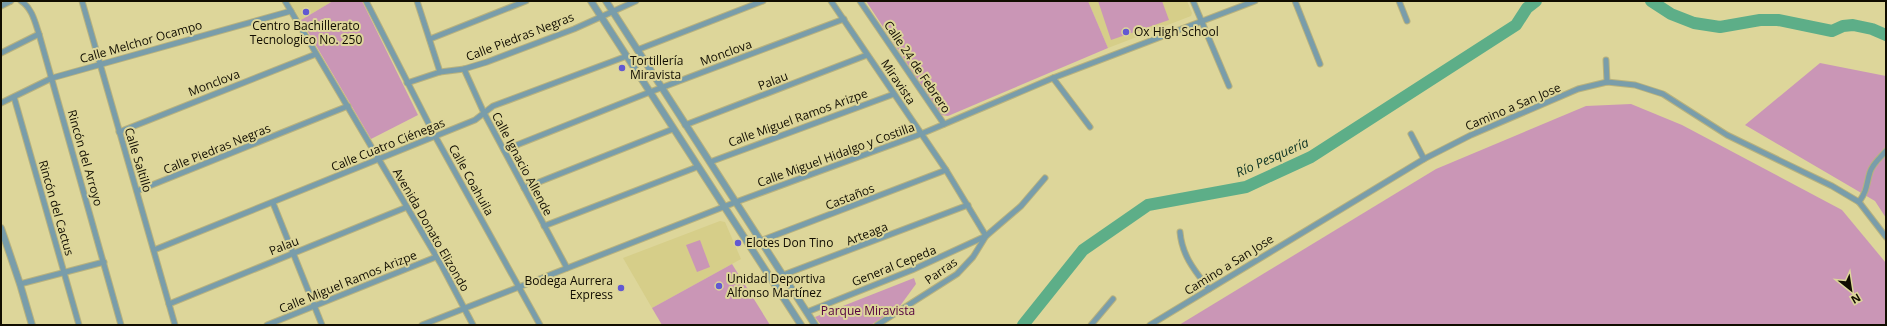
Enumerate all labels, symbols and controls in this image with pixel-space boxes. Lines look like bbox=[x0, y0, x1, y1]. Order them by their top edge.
marker: Centro Bachillerato Tecnologico No. 250 bbox=[301, 7, 311, 17]
street label: Calle Piedras Negras bbox=[463, 8, 577, 65]
street label: Calle Melchor Ocampo bbox=[78, 16, 204, 67]
place label: Centro Bachillerato Tecnologico No. 250 bbox=[250, 17, 362, 48]
street label: Calle 24 de Febrero bbox=[880, 17, 955, 116]
place label: Ox High School bbox=[1134, 23, 1219, 40]
marker: Ox High School bbox=[1121, 27, 1131, 37]
street label: Monclova bbox=[698, 35, 754, 70]
place label: Tortillería Miravista bbox=[630, 52, 683, 83]
street label: Miravista bbox=[877, 56, 920, 108]
marker: Tortillería Miravista bbox=[617, 63, 627, 73]
street label: Monclova bbox=[186, 65, 242, 100]
street label: Palau bbox=[755, 67, 790, 94]
street label: Camino a San Jose bbox=[1462, 79, 1564, 134]
street label: Calle Miguel Ramos Arizpe bbox=[726, 84, 870, 151]
street label: Rincón del Arroyo bbox=[64, 108, 107, 208]
street label: Calle Ignacio Allende bbox=[488, 109, 557, 219]
street label: Calle Cuatro Ciénegas bbox=[328, 114, 448, 175]
street label: Calle Miguel Hidalgo y Costilla bbox=[755, 118, 917, 191]
street label: Calle Piedras Negras bbox=[161, 119, 273, 178]
street label: Calle Saltillo bbox=[121, 125, 156, 194]
water label: Río Pesquería bbox=[1233, 133, 1312, 181]
street label: Calle Coahuila bbox=[445, 141, 498, 218]
street label: Rincón del Cactus bbox=[35, 158, 78, 258]
street label: Avenida Donato Elizondo bbox=[389, 165, 474, 295]
street label: Castaños bbox=[823, 179, 877, 214]
street label: Arteaga bbox=[844, 218, 890, 249]
street label: Camino a San Jose bbox=[1181, 230, 1277, 299]
street label: Palau bbox=[266, 232, 301, 259]
place label: Elotes Don Tino bbox=[746, 234, 833, 251]
marker: Elotes Don Tino bbox=[733, 238, 743, 248]
street label: General Cepeda bbox=[849, 241, 939, 290]
street label: Calle Miguel Ramos Arizpe bbox=[276, 246, 419, 317]
street label: Parras bbox=[921, 253, 961, 288]
place label: Unidad Deportiva Alfonso Martínez bbox=[727, 270, 825, 301]
north arrow bbox=[1831, 270, 1871, 310]
place label: Bodega Aurrera Express bbox=[525, 272, 613, 303]
marker: Unidad Deportiva Alfonso Martínez bbox=[714, 281, 724, 291]
marker: Bodega Aurrera Express bbox=[616, 283, 626, 293]
text: N bbox=[1849, 290, 1864, 308]
park label: Parque Miravista bbox=[821, 302, 915, 319]

